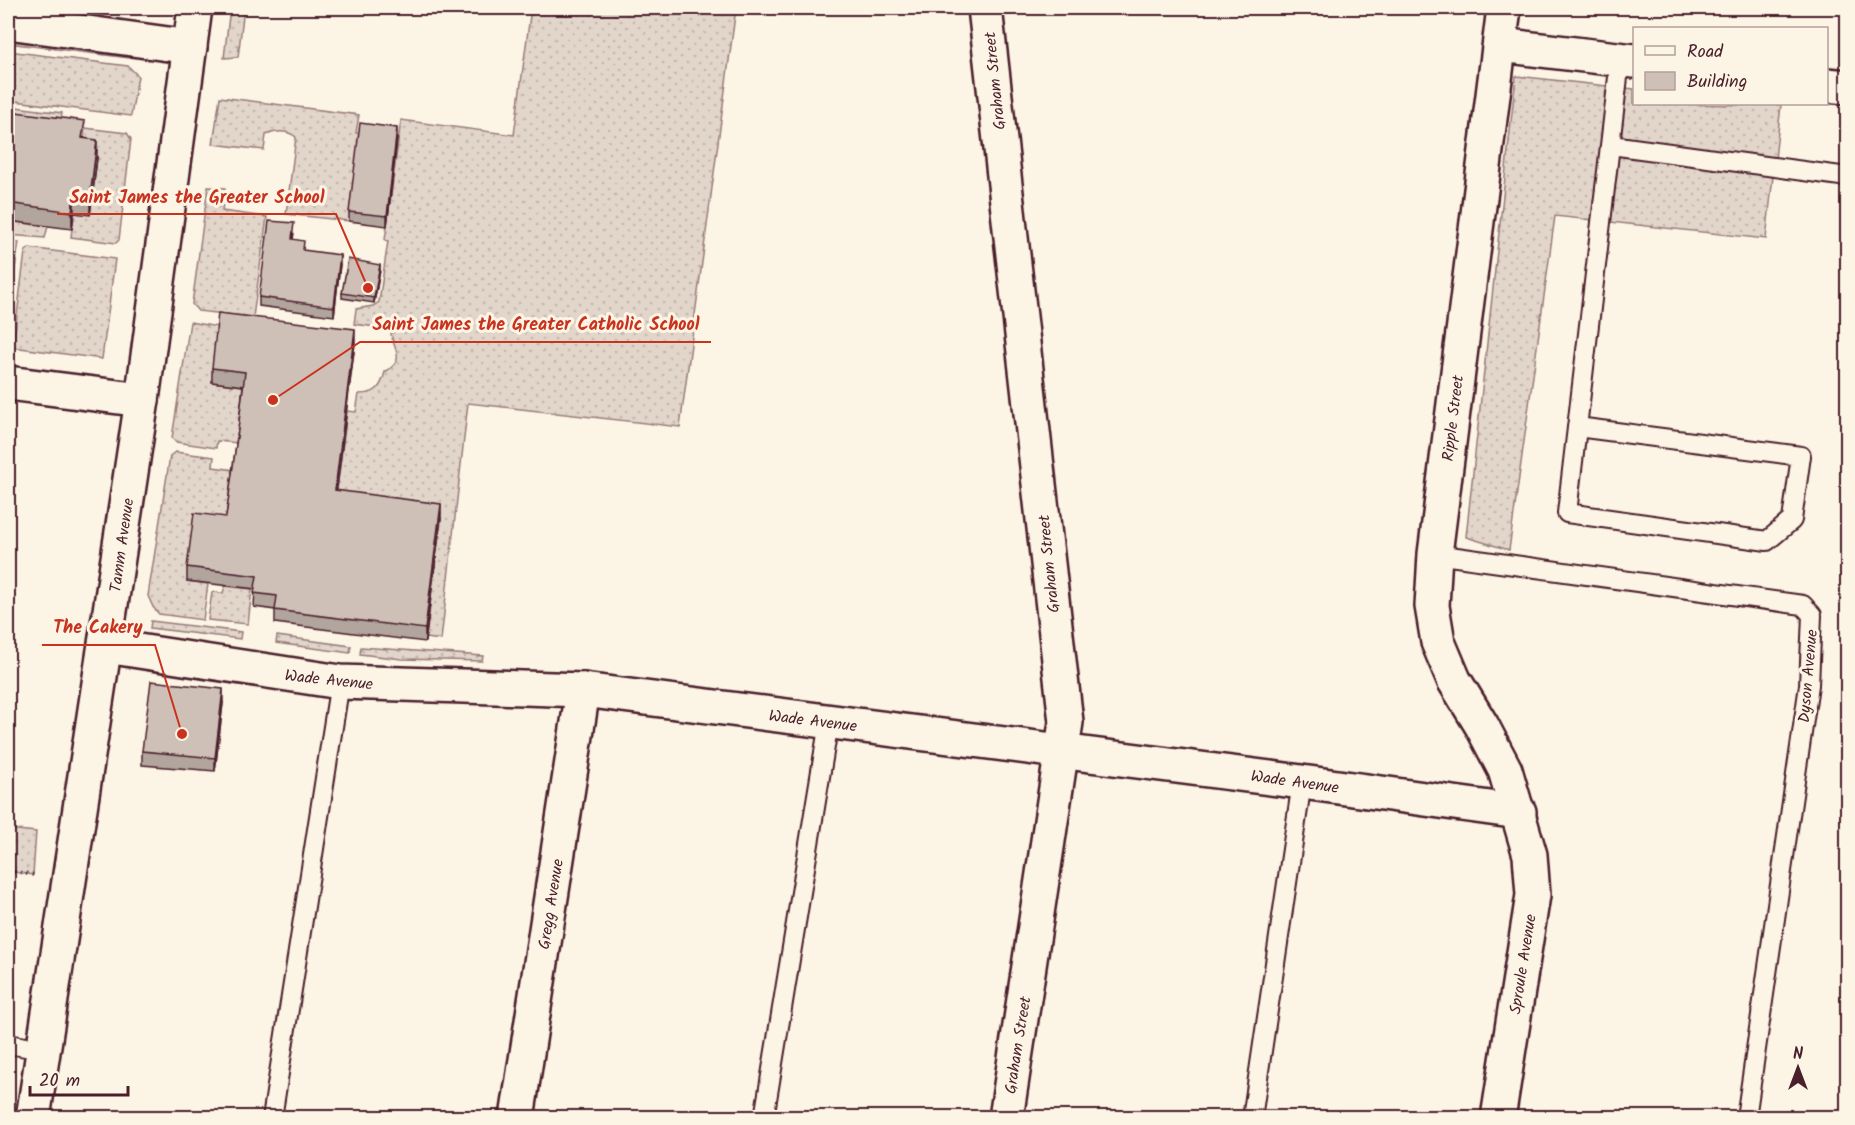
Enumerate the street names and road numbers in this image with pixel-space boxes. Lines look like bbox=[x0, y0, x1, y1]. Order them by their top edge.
street label: Graham Street bbox=[978, 30, 1013, 131]
street label: Ripple Street bbox=[1436, 373, 1471, 463]
street label: Tamm Avenue bbox=[103, 496, 141, 594]
street label: Graham Street bbox=[1032, 513, 1067, 614]
street label: Dyson Avenue bbox=[1792, 628, 1825, 724]
street label: Wade Avenue bbox=[283, 663, 374, 698]
street label: Wade Avenue bbox=[767, 704, 858, 739]
street label: Wade Avenue bbox=[1249, 764, 1340, 801]
street label: Gregg Avenue bbox=[532, 857, 571, 951]
street label: Sproule Avenue bbox=[1503, 912, 1544, 1016]
street label: Graham Street bbox=[998, 994, 1039, 1096]

